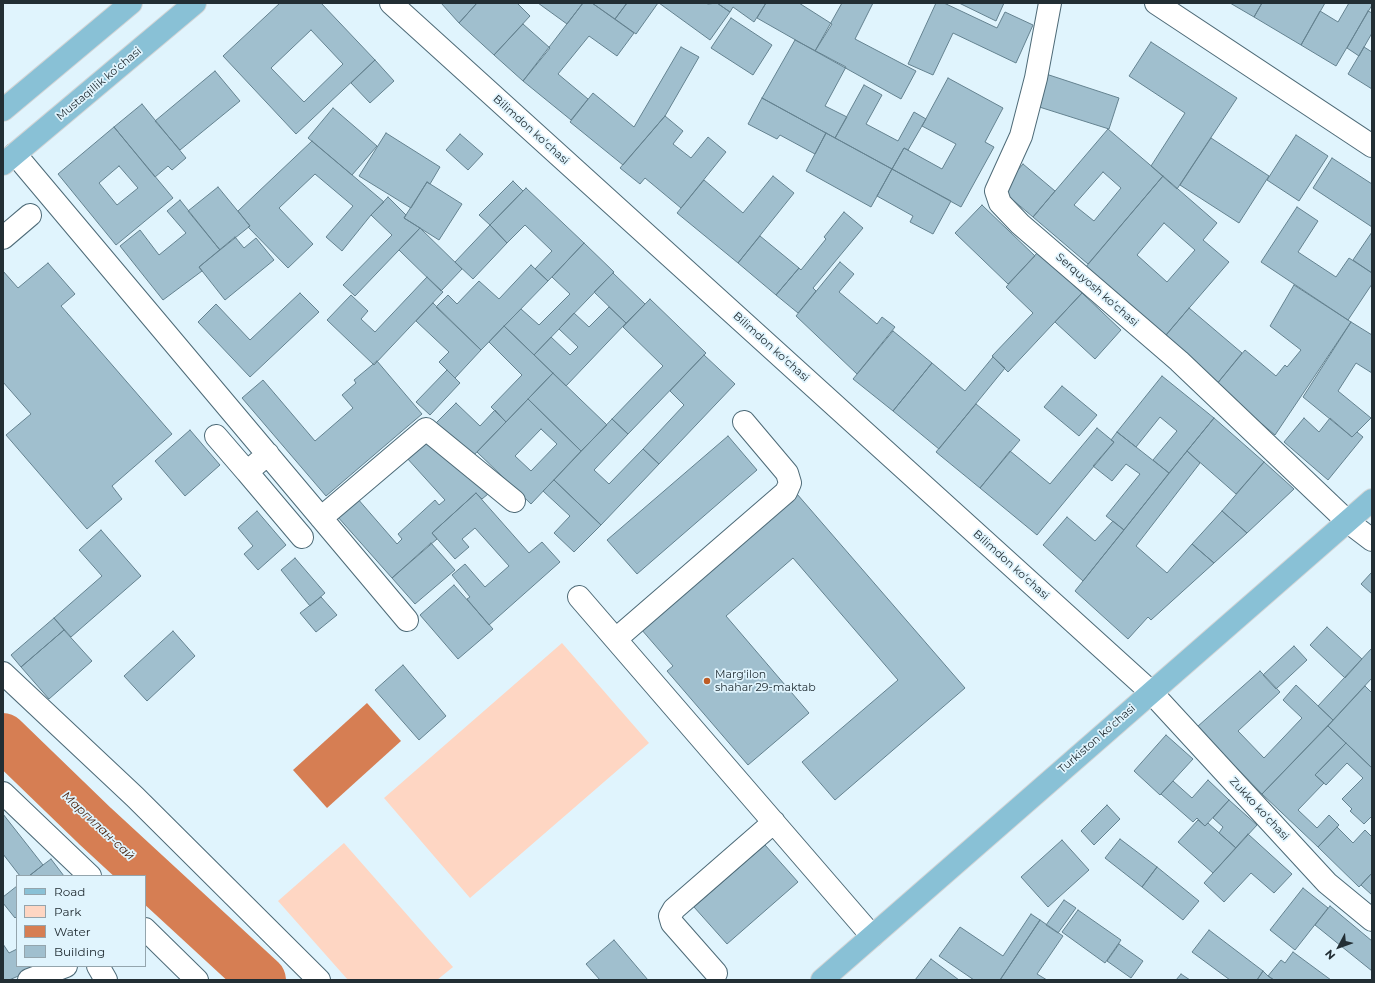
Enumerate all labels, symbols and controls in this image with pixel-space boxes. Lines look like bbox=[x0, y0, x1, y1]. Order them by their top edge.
street label: Mustaqillik koʻchasi bbox=[54, 45, 144, 123]
street label: Bilimdon koʻchasi bbox=[490, 92, 572, 168]
street label: Serquyosh koʻchasi bbox=[1053, 251, 1141, 329]
street label: Bilimdon koʻchasi bbox=[730, 309, 812, 385]
street label: Bilimdon koʻchasi bbox=[970, 527, 1052, 603]
place label: Marg'ilon shahar 29-maktab bbox=[715, 668, 816, 694]
marker: Marg'ilon shahar 29-maktab bbox=[702, 676, 712, 686]
street label: Turkiston ko’chasi bbox=[1056, 702, 1138, 776]
street label: Zukko koʻchasi bbox=[1226, 775, 1292, 843]
water label: Маргилан-сай bbox=[59, 789, 137, 863]
legend bbox=[16, 875, 146, 967]
text: Road bbox=[54, 884, 85, 899]
text: Park bbox=[54, 904, 81, 919]
text: Water bbox=[54, 924, 90, 939]
north arrow bbox=[1319, 927, 1359, 967]
text: Building bbox=[54, 944, 105, 959]
text: N bbox=[1322, 947, 1338, 963]

